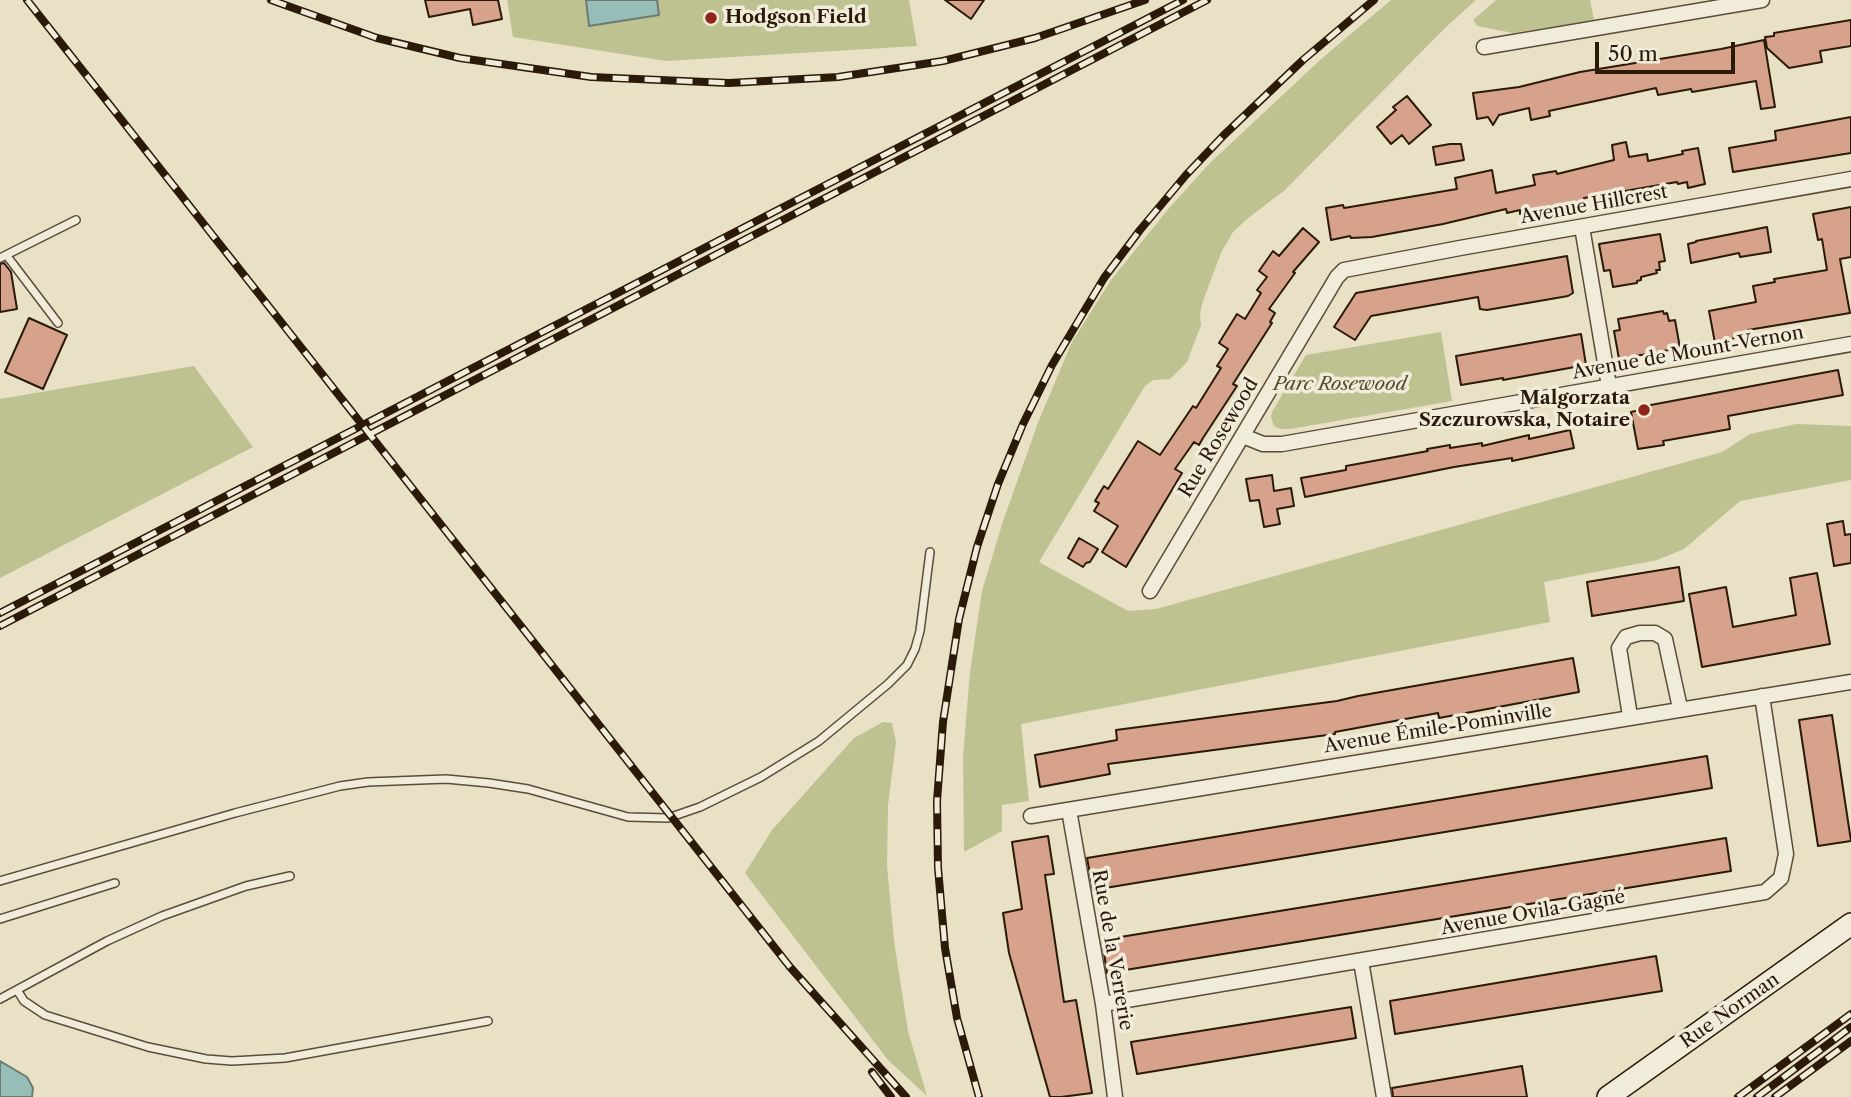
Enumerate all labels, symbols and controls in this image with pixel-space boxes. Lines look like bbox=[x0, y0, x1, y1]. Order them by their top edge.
place label: Hodgson Field bbox=[725, 7, 867, 29]
marker: Hodgson Field bbox=[703, 10, 719, 26]
scale bar bbox=[1599, 28, 1739, 72]
text: 50 m bbox=[1608, 41, 1658, 66]
street label: Avenue Hillcrest bbox=[1519, 181, 1669, 229]
street label: Avenue de Mount-Vernon bbox=[1571, 321, 1805, 385]
street label: Rue Rosewood bbox=[1174, 374, 1264, 502]
park label: Parc Rosewood bbox=[1273, 374, 1407, 396]
place label: Malgorzata Szczurowska, Notaire bbox=[1419, 388, 1630, 432]
marker: Malgorzata Szczurowska, Notaire bbox=[1636, 402, 1652, 418]
street label: Avenue Émile-Pominville bbox=[1322, 700, 1554, 758]
street label: Rue de la Verrerie bbox=[1087, 868, 1137, 1032]
street label: Avenue Ovila-Gagné bbox=[1439, 886, 1627, 940]
street label: Rue Norman bbox=[1676, 968, 1784, 1054]

